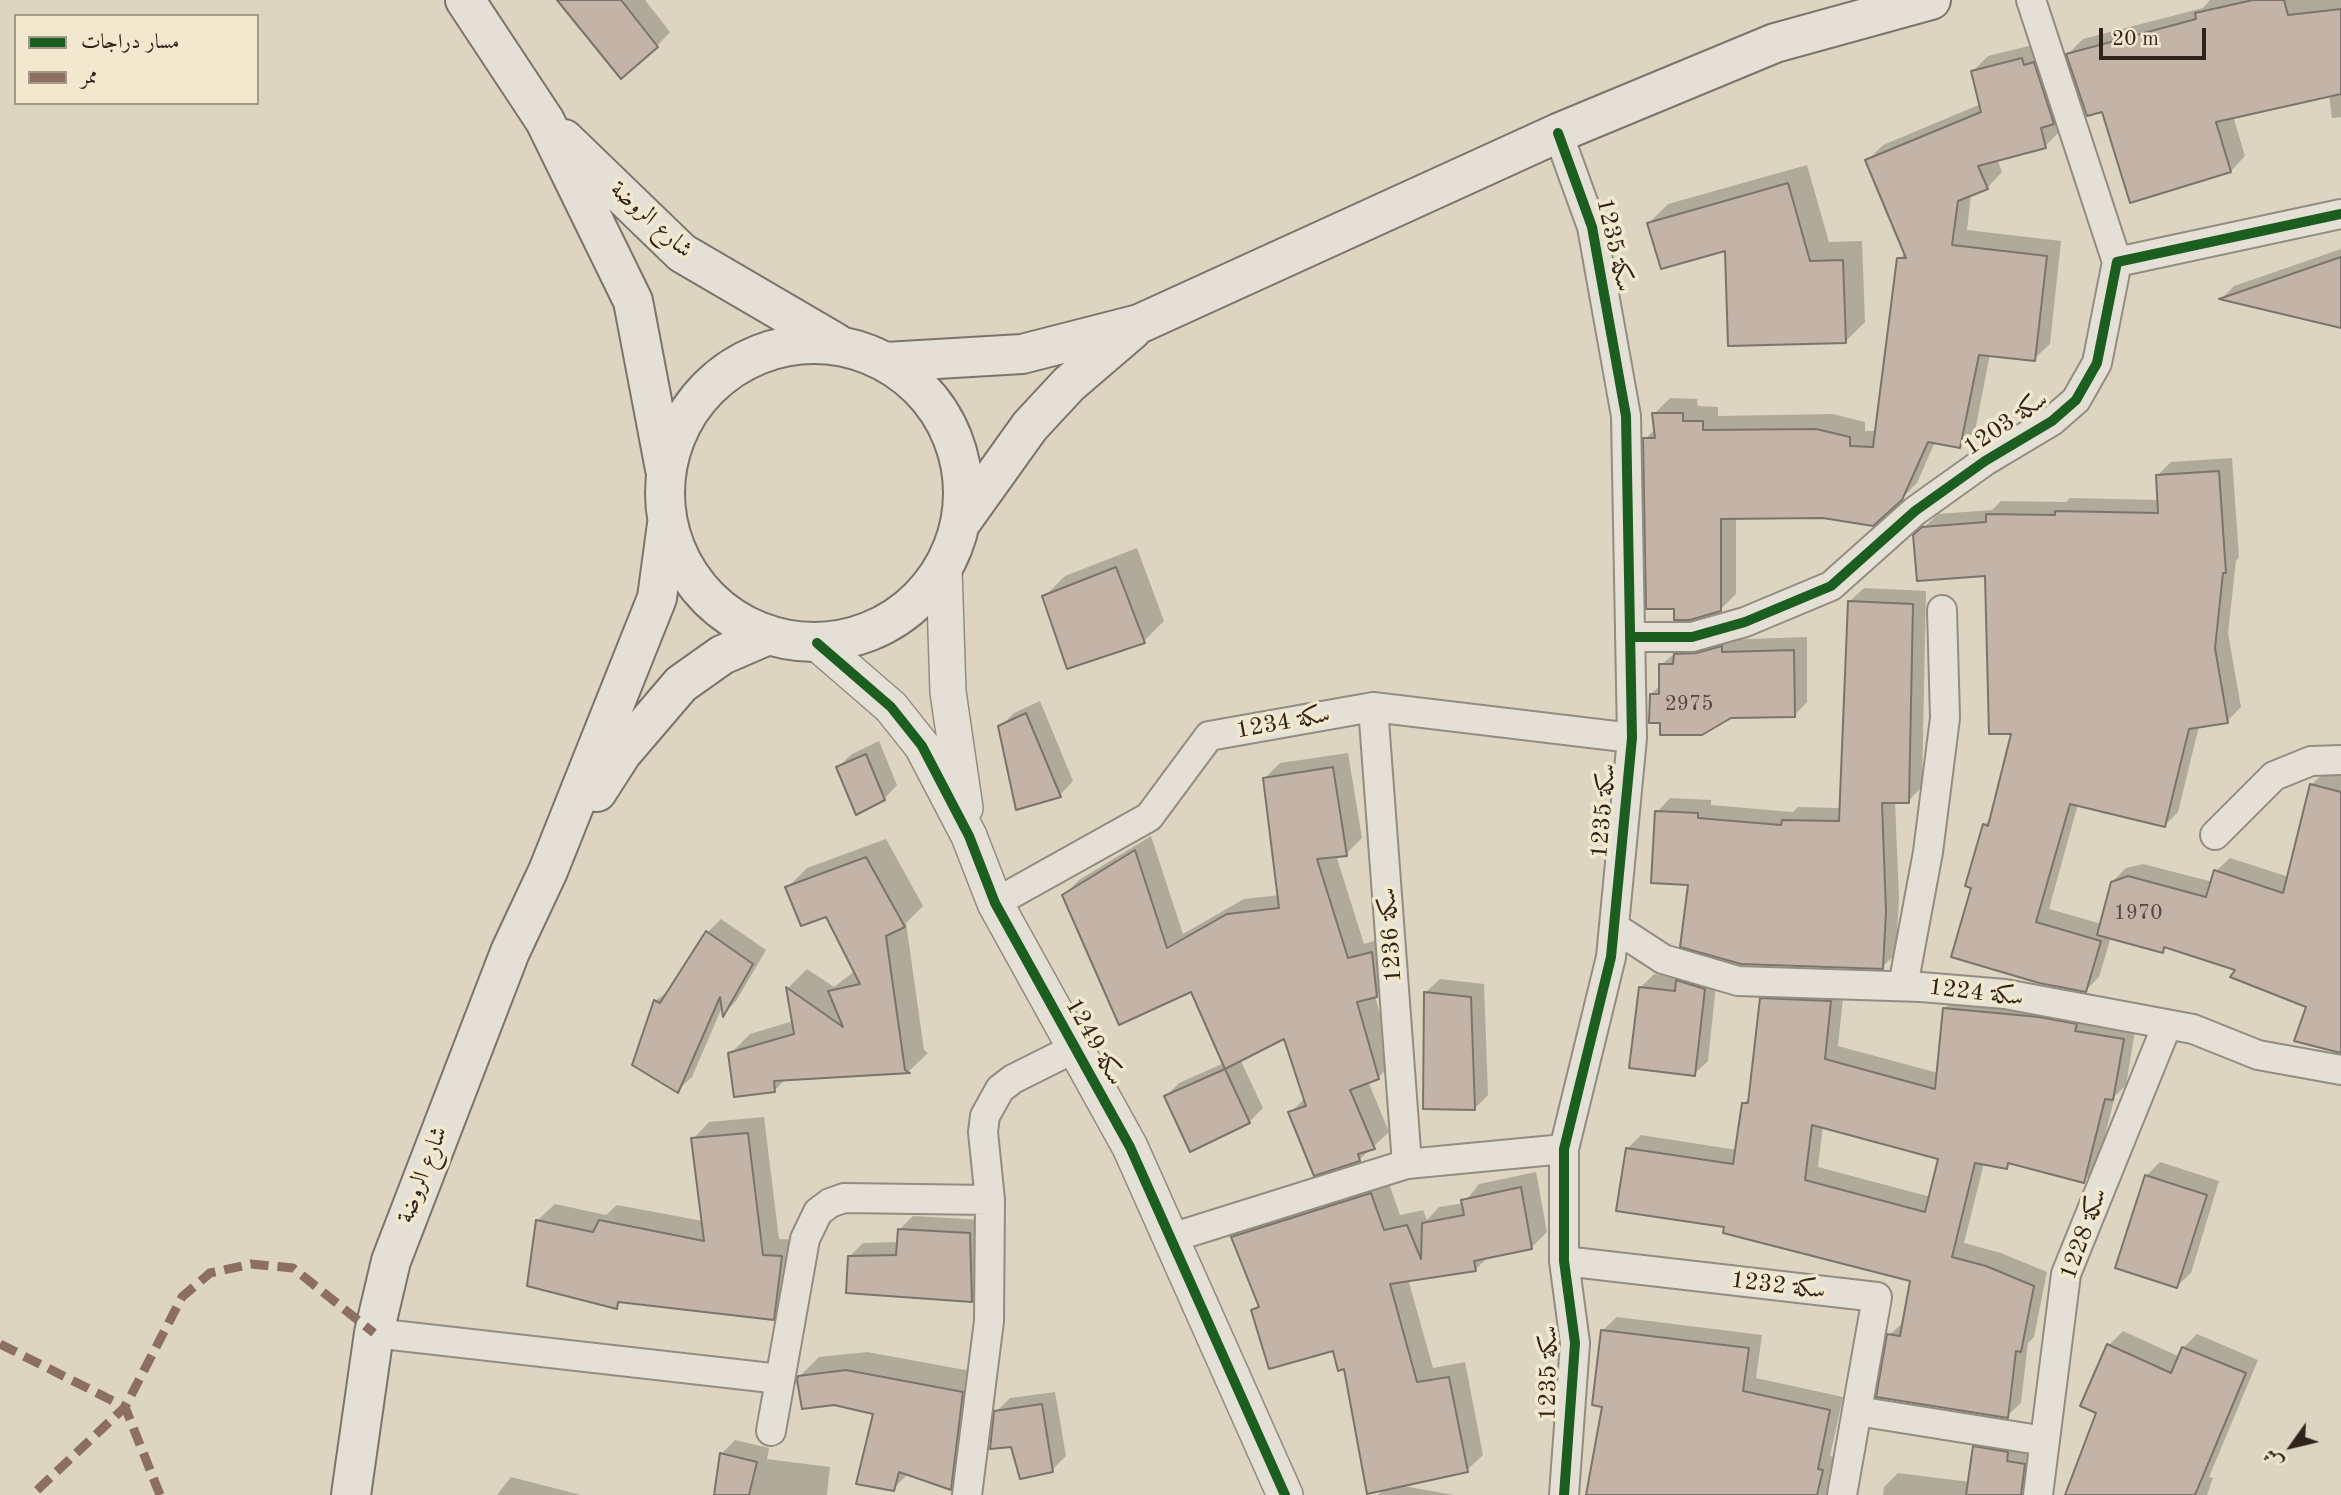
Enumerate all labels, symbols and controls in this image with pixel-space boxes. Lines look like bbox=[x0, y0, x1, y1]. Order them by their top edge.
legend bbox=[14, 14, 259, 105]
scale bar bbox=[2103, 14, 2210, 58]
text: 20 m bbox=[2112, 29, 2159, 50]
text: مسار دراجات bbox=[81, 32, 180, 53]
text: ممر bbox=[81, 67, 98, 88]
street label: شارع الروضة bbox=[604, 175, 698, 265]
street label: سكة 1235 bbox=[1589, 195, 1639, 295]
street label: سكة 1203 bbox=[1958, 385, 2054, 463]
house number: 2975 bbox=[1665, 691, 1713, 717]
street label: سكة 1234 bbox=[1234, 701, 1332, 745]
street label: سكة 1235 bbox=[1586, 762, 1622, 860]
street label: سكة 1236 bbox=[1373, 887, 1409, 983]
house number: 1970 bbox=[2114, 900, 2162, 926]
street label: سكة 1224 bbox=[1927, 973, 2025, 1013]
street label: سكة 1249 bbox=[1058, 993, 1130, 1091]
street label: شارع الروضة bbox=[391, 1123, 455, 1227]
street label: سكة 1228 bbox=[2054, 1184, 2114, 1284]
street label: سكة 1232 bbox=[1729, 1266, 1827, 1306]
street label: سكة 1235 bbox=[1534, 1325, 1564, 1421]
north arrow bbox=[2257, 1411, 2327, 1481]
text: ش bbox=[2261, 1445, 2287, 1471]

